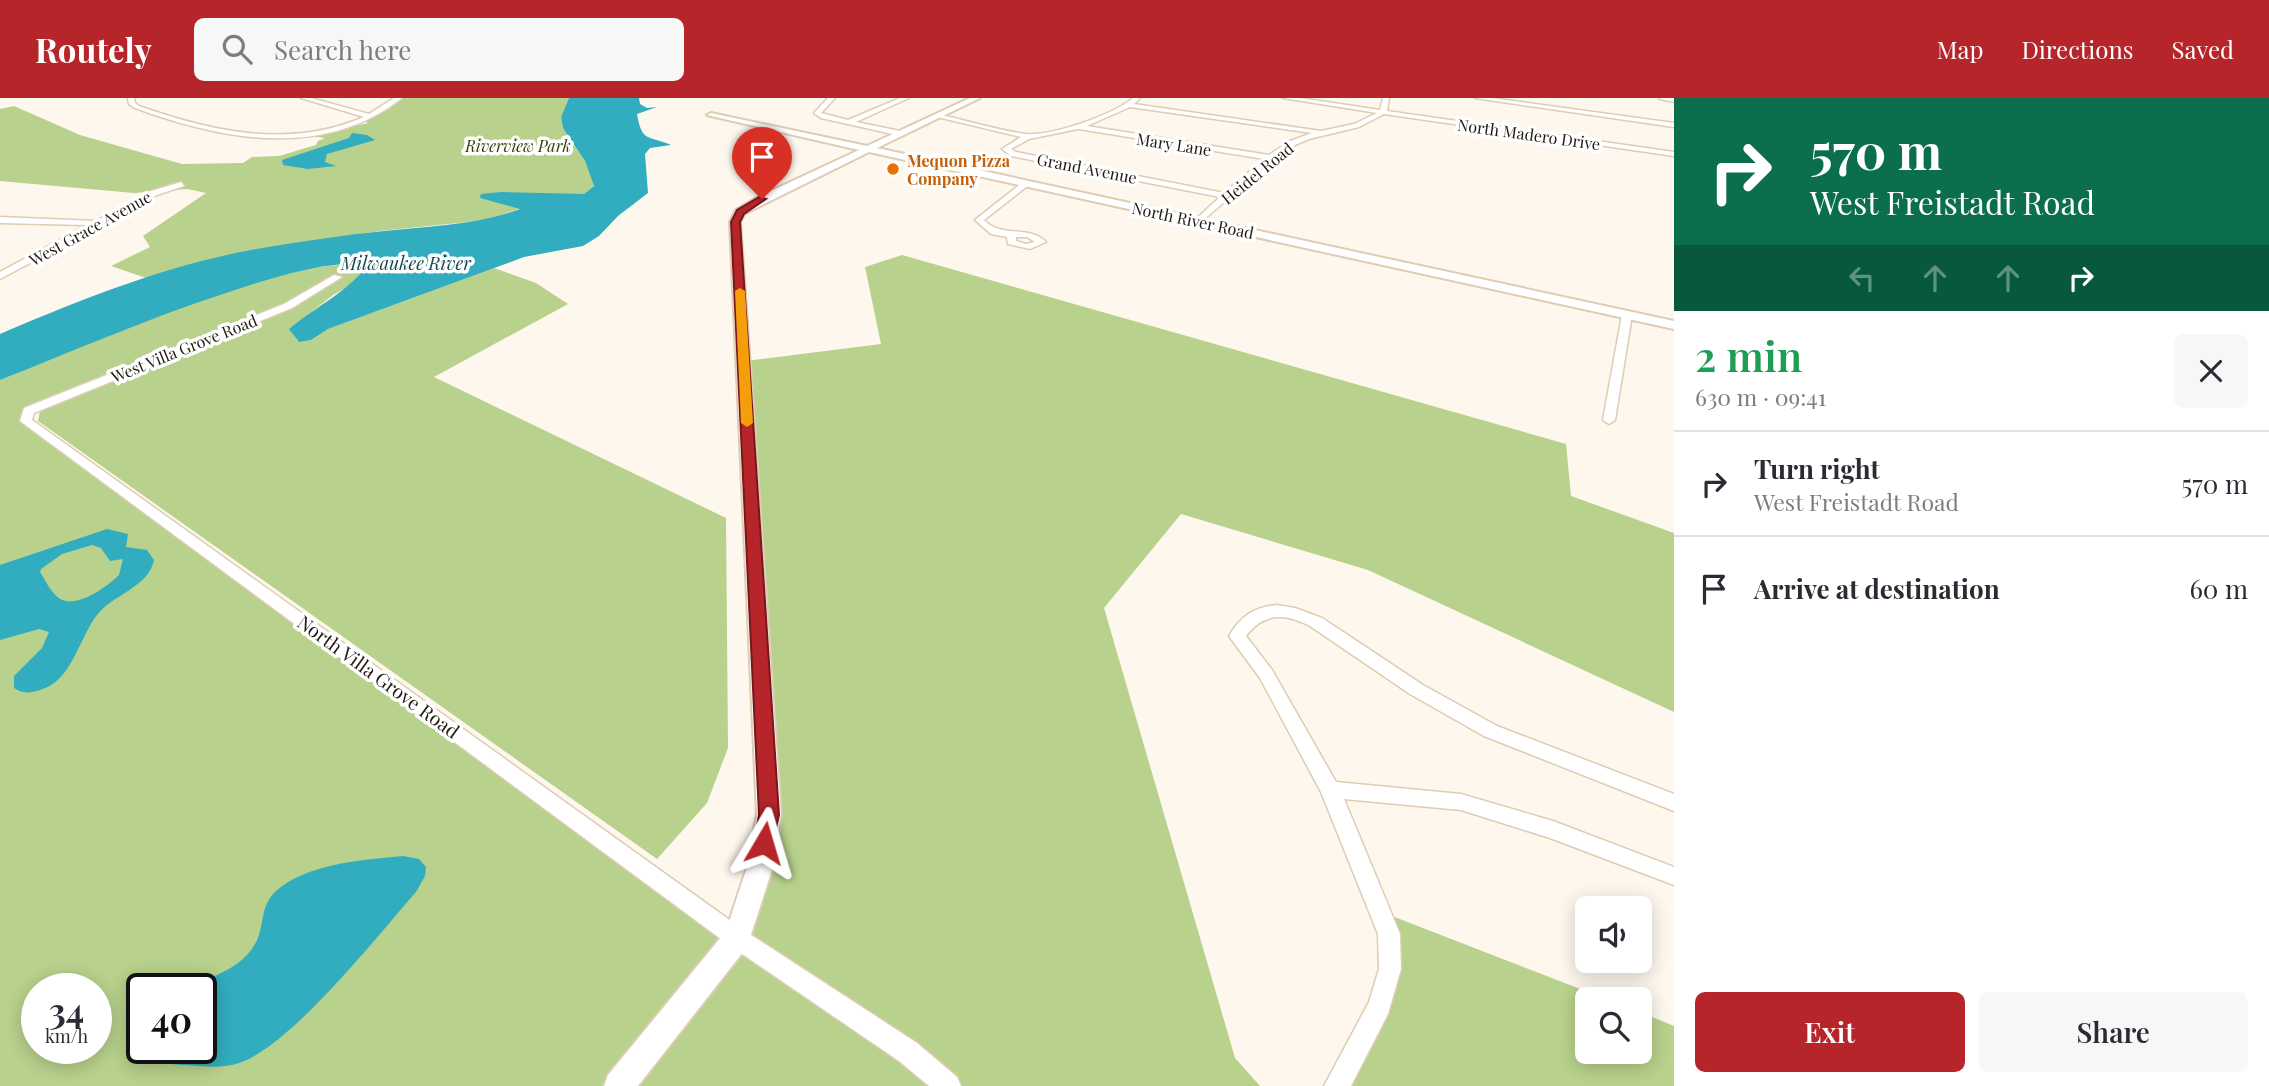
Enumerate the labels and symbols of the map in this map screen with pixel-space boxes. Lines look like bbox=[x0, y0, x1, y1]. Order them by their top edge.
street label: North Madero Drive bbox=[1456, 114, 1602, 154]
pin bbox=[732, 127, 792, 199]
street label: Mary Lane bbox=[1135, 128, 1213, 160]
park label: Riverview Park bbox=[464, 135, 571, 156]
street label: Heidel Road bbox=[1217, 137, 1297, 209]
street label: Grand Avenue bbox=[1035, 148, 1139, 188]
place label: Mequon Pizza Company bbox=[907, 150, 1011, 189]
marker: Mequon Pizza Company bbox=[885, 161, 901, 177]
street label: West Grace Avenue bbox=[24, 186, 155, 271]
street label: North River Road bbox=[1130, 197, 1256, 243]
water label: Milwaukee River bbox=[340, 251, 472, 275]
street label: West Villa Grove Road bbox=[107, 309, 260, 387]
street label: North Villa Grove Road bbox=[293, 608, 465, 744]
position arrow bbox=[727, 806, 801, 880]
speed limit sign: 40 bbox=[126, 973, 217, 1064]

